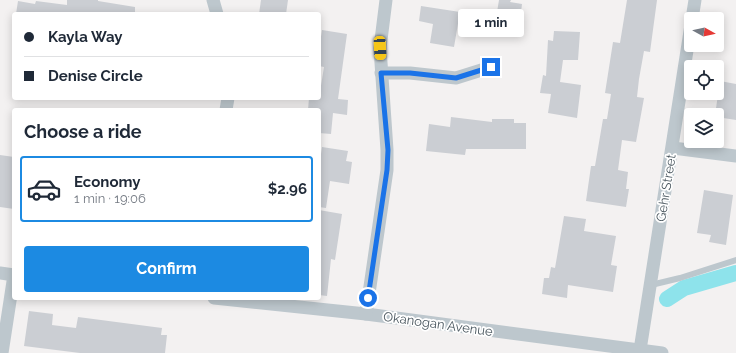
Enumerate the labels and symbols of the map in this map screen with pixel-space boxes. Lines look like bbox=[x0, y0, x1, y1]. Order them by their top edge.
callout: 1 min bbox=[458, 9, 524, 37]
north arrow bbox=[684, 12, 724, 52]
car bbox=[373, 36, 387, 60]
route end bbox=[482, 58, 500, 76]
street label: Gehr Street bbox=[653, 153, 679, 223]
route start bbox=[359, 289, 377, 307]
street label: Okanogan Avenue bbox=[382, 309, 494, 339]

